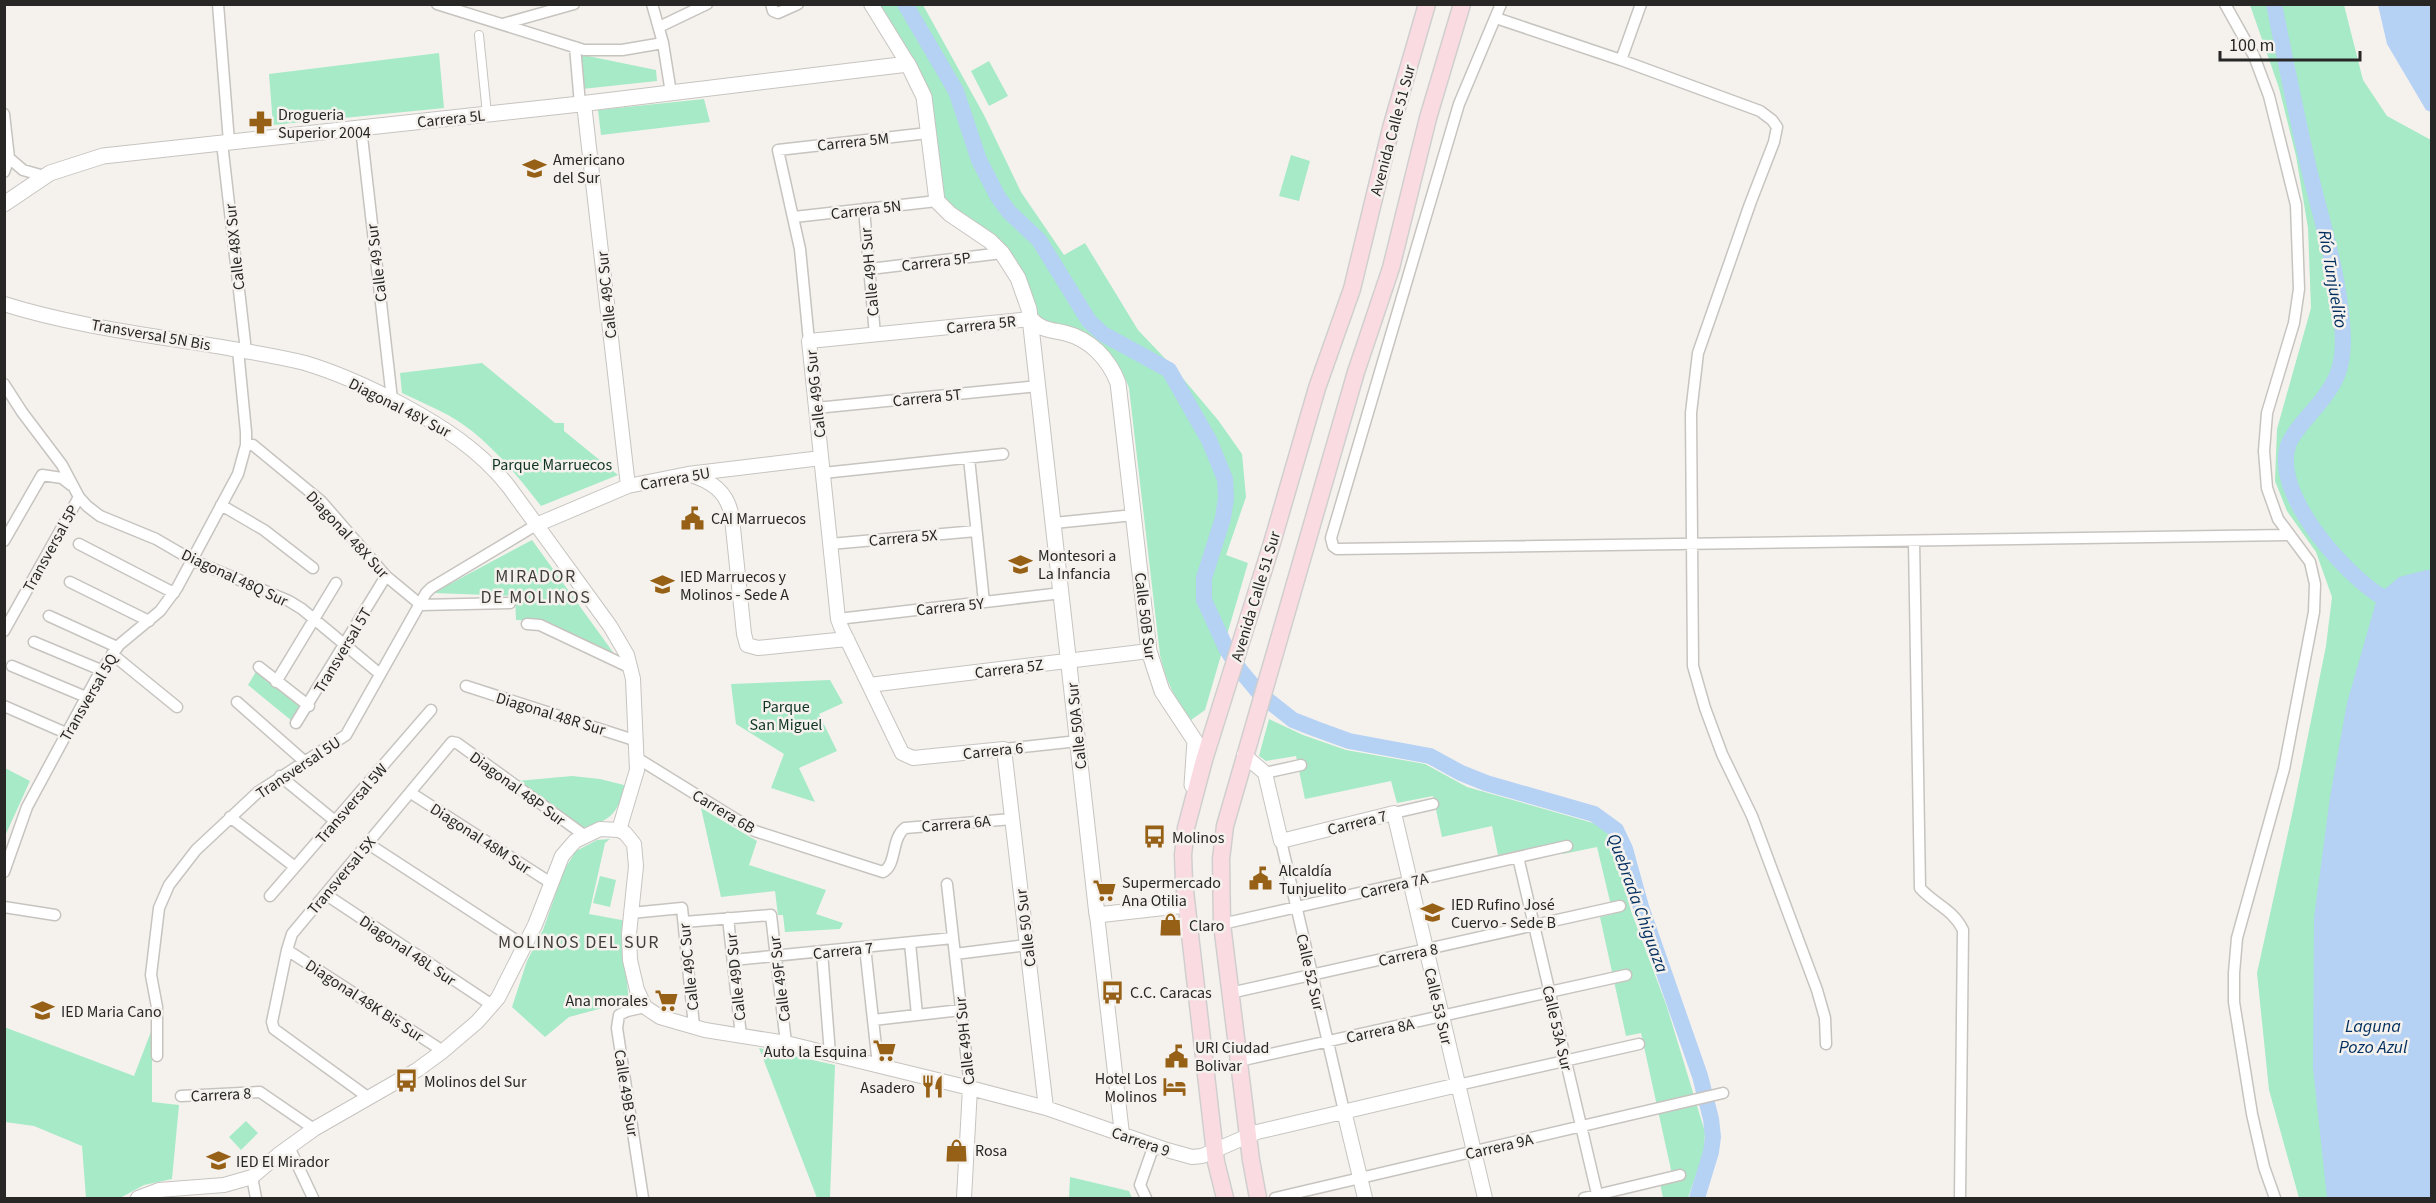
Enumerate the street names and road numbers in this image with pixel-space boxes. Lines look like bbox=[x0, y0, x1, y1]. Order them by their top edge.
street label: Avenida Calle 51 Sur bbox=[1365, 62, 1421, 198]
street label: Carrera 5L bbox=[416, 104, 486, 134]
street label: Carrera 5M bbox=[816, 127, 890, 157]
street label: Carrera 5N bbox=[830, 195, 903, 225]
street label: Calle 48X Sur bbox=[219, 202, 250, 291]
street label: Calle 49 Sur bbox=[361, 222, 393, 303]
street label: Calle 49H Sur bbox=[855, 226, 885, 317]
street label: Carrera 5P bbox=[900, 247, 972, 277]
street label: Calle 49C Sur bbox=[591, 250, 623, 340]
street label: Carrera 5R bbox=[945, 310, 1017, 340]
street label: Transversal 5N Bis bbox=[89, 314, 213, 356]
street label: Calle 49G Sur bbox=[800, 348, 832, 439]
street label: Diagonal 48Y Sur bbox=[345, 373, 455, 443]
street label: Carrera 5T bbox=[892, 383, 963, 413]
street label: Carrera 5U bbox=[638, 462, 712, 496]
street label: Diagonal 48X Sur bbox=[301, 486, 394, 584]
street label: Transversal 5P bbox=[18, 501, 84, 596]
street label: Carrera 5X bbox=[868, 524, 938, 552]
street label: Avenida Calle 51 Sur bbox=[1226, 528, 1286, 664]
street label: Diagonal 48Q Sur bbox=[178, 544, 292, 612]
street label: Calle 50B Sur bbox=[1129, 571, 1161, 661]
street label: Carrera 5Y bbox=[915, 592, 985, 621]
street label: Transversal 5T bbox=[309, 603, 377, 697]
street label: Transversal 5Q bbox=[55, 649, 123, 745]
street label: Carrera 5Z bbox=[973, 654, 1045, 684]
street label: Calle 50A Sur bbox=[1061, 681, 1092, 770]
street label: Diagonal 48R Sur bbox=[493, 687, 609, 741]
street label: Transversal 5U bbox=[252, 731, 345, 804]
street label: Carrera 6 bbox=[962, 737, 1024, 765]
street label: Diagonal 48P Sur bbox=[465, 747, 570, 831]
street label: Transversal 5W bbox=[311, 758, 393, 849]
street label: Carrera 6B bbox=[688, 784, 759, 839]
street label: Diagonal 48M Sur bbox=[426, 798, 535, 880]
street label: Carrera 7 bbox=[1325, 805, 1389, 841]
street label: Carrera 6A bbox=[921, 810, 992, 838]
street label: Transversal 5X bbox=[303, 832, 381, 919]
street label: Carrera 7A bbox=[1358, 867, 1431, 904]
street label: Calle 50 Sur bbox=[1010, 887, 1042, 968]
street label: Diagonal 48L Sur bbox=[355, 910, 460, 992]
street label: Calle 49C Sur bbox=[673, 922, 705, 1012]
street label: Calle 49D Sur bbox=[720, 931, 752, 1022]
street label: Calle 52 Sur bbox=[1290, 932, 1330, 1013]
street label: Calle 49F Sur bbox=[764, 934, 796, 1023]
street label: Carrera 7 bbox=[812, 937, 874, 965]
street label: Carrera 8 bbox=[1376, 938, 1440, 972]
street label: Diagonal 48K Bis Sur bbox=[301, 954, 428, 1048]
street label: Calle 53 Sur bbox=[1418, 966, 1458, 1047]
street label: Calle 53A Sur bbox=[1537, 983, 1578, 1074]
street label: Calle 49H Sur bbox=[949, 995, 981, 1086]
street label: Carrera 8A bbox=[1344, 1013, 1417, 1049]
street label: Calle 49B Sur bbox=[608, 1048, 644, 1139]
street label: Carrera 8 bbox=[190, 1082, 252, 1108]
street label: Carrera 9 bbox=[1108, 1122, 1173, 1162]
street label: Carrera 9A bbox=[1463, 1128, 1536, 1165]

